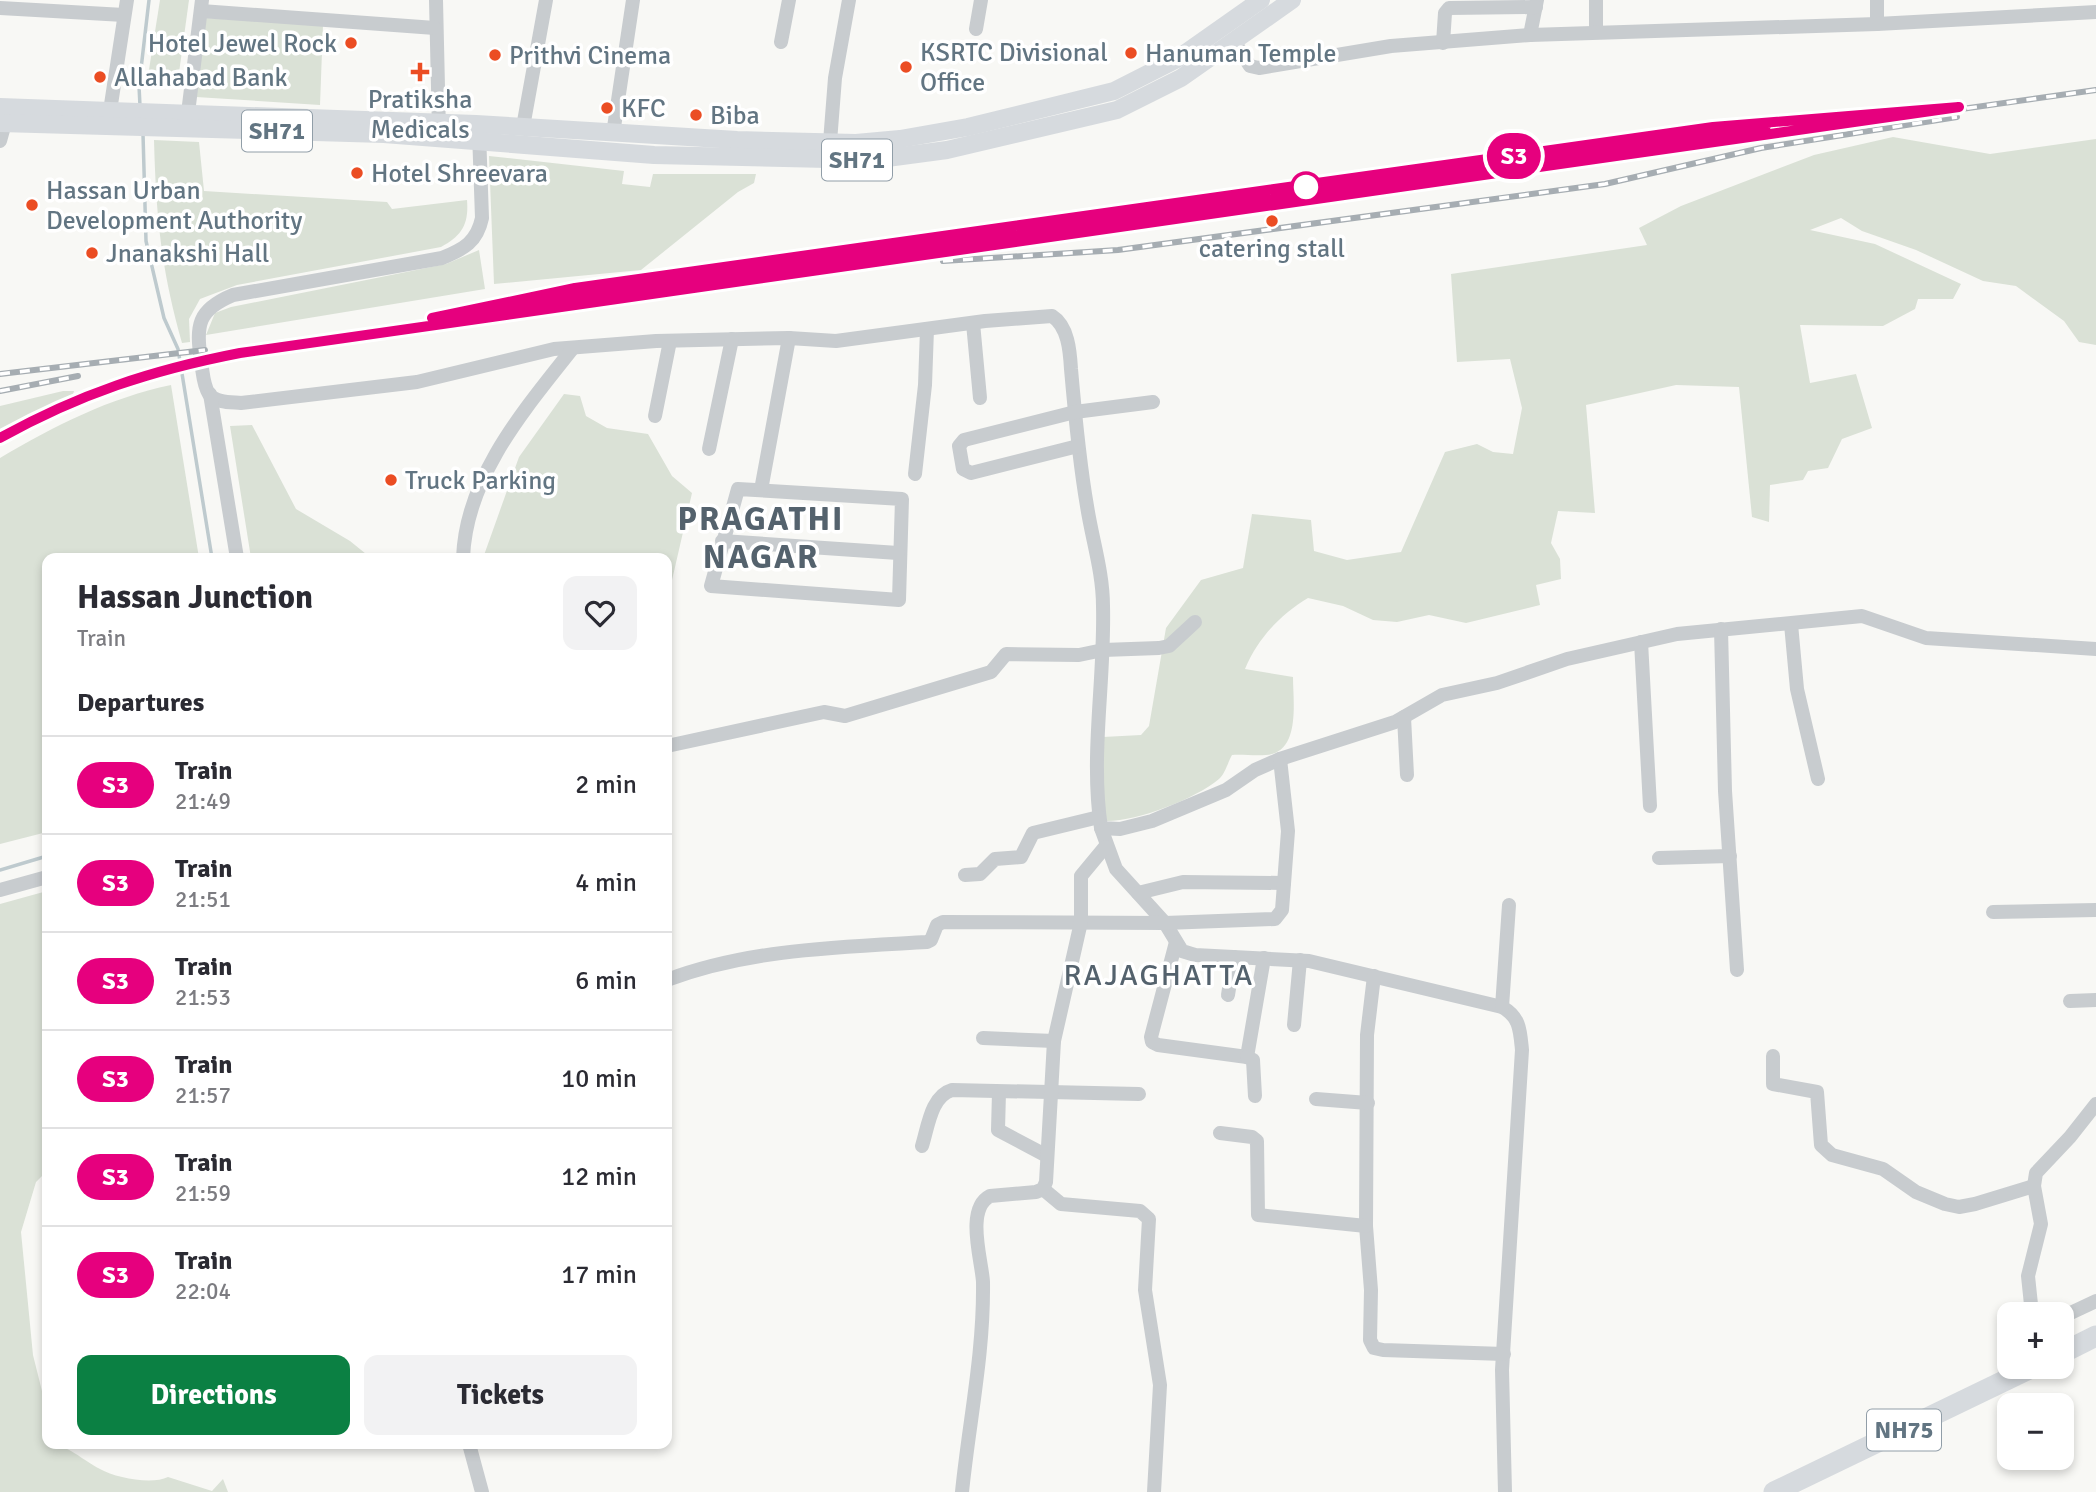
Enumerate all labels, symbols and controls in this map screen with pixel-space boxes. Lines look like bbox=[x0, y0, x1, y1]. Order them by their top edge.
place label: Hotel Jewel Rock bbox=[148, 28, 337, 60]
marker: Hotel Jewel Rock bbox=[343, 35, 359, 51]
place label: KSRTC Divisional Office bbox=[920, 37, 1108, 99]
place label: Hanuman Temple bbox=[1145, 38, 1336, 70]
place label: Prithvi Cinema bbox=[509, 40, 671, 72]
marker: Hanuman Temple bbox=[1123, 45, 1139, 61]
marker: Prithvi Cinema bbox=[487, 47, 503, 63]
marker: KSRTC Divisional Office bbox=[898, 59, 914, 75]
place label: Allahabad Bank bbox=[114, 62, 288, 94]
marker: Pratiksha Medicals bbox=[412, 64, 428, 80]
marker: Allahabad Bank bbox=[92, 69, 108, 85]
place label: Pratiksha Medicals bbox=[368, 84, 472, 146]
place label: KFC bbox=[621, 93, 666, 125]
marker: KFC bbox=[599, 100, 615, 116]
place label: Biba bbox=[710, 100, 760, 132]
marker: Biba bbox=[688, 107, 704, 123]
road number: SH71 bbox=[242, 110, 312, 152]
line badge: S3 bbox=[1482, 133, 1546, 179]
road number: SH71 bbox=[822, 140, 892, 180]
text: S3 bbox=[1501, 141, 1527, 171]
place label: Hotel Shreevara bbox=[371, 158, 548, 190]
marker: Hotel Shreevara bbox=[349, 165, 365, 181]
unlabelled marker bbox=[1291, 172, 1321, 202]
place label: Hassan Urban Development Authority bbox=[46, 175, 302, 237]
marker: Hassan Urban Development Authority bbox=[24, 197, 40, 213]
marker: catering stall bbox=[1264, 213, 1280, 229]
place label: catering stall bbox=[1199, 233, 1345, 265]
place label: Jnanakshi Hall bbox=[106, 238, 269, 270]
marker: Jnanakshi Hall bbox=[84, 245, 100, 261]
place label: Truck Parking bbox=[405, 465, 556, 497]
marker: Truck Parking bbox=[383, 472, 399, 488]
district label: PRAGATHI NAGAR bbox=[677, 499, 845, 578]
button: heart bbox=[563, 576, 637, 650]
text: Hassan Junction bbox=[77, 577, 313, 618]
text: Train bbox=[77, 624, 126, 653]
text: Departures bbox=[77, 687, 204, 719]
text: Train bbox=[175, 755, 233, 787]
text: 2 min bbox=[575, 769, 637, 801]
text: S3 bbox=[102, 770, 129, 800]
text: 21:49 bbox=[175, 787, 231, 816]
text: Train bbox=[175, 853, 233, 885]
text: 4 min bbox=[575, 867, 637, 899]
text: S3 bbox=[102, 868, 129, 898]
text: 21:51 bbox=[175, 885, 231, 914]
text: Train bbox=[175, 951, 233, 983]
district label: RAJAGHATTA bbox=[1064, 957, 1254, 994]
text: 6 min bbox=[575, 965, 637, 997]
text: S3 bbox=[102, 966, 129, 996]
text: 21:53 bbox=[175, 983, 231, 1012]
text: Train bbox=[175, 1049, 233, 1081]
text: 10 min bbox=[561, 1063, 637, 1095]
text: S3 bbox=[102, 1064, 129, 1094]
text: 21:57 bbox=[175, 1081, 231, 1110]
text: Train bbox=[175, 1147, 233, 1179]
text: 12 min bbox=[561, 1161, 637, 1193]
text: S3 bbox=[102, 1162, 129, 1192]
text: 21:59 bbox=[175, 1179, 231, 1208]
text: Train bbox=[175, 1245, 233, 1277]
text: 17 min bbox=[561, 1259, 637, 1291]
text: S3 bbox=[102, 1260, 129, 1290]
text: 22:04 bbox=[175, 1277, 231, 1306]
map controls bbox=[1997, 1302, 2074, 1470]
button: + bbox=[1997, 1302, 2074, 1379]
button: Directions bbox=[77, 1355, 350, 1435]
button: Tickets bbox=[364, 1355, 637, 1435]
button: − bbox=[1997, 1393, 2074, 1470]
road number: NH75 bbox=[1867, 1410, 1941, 1450]

